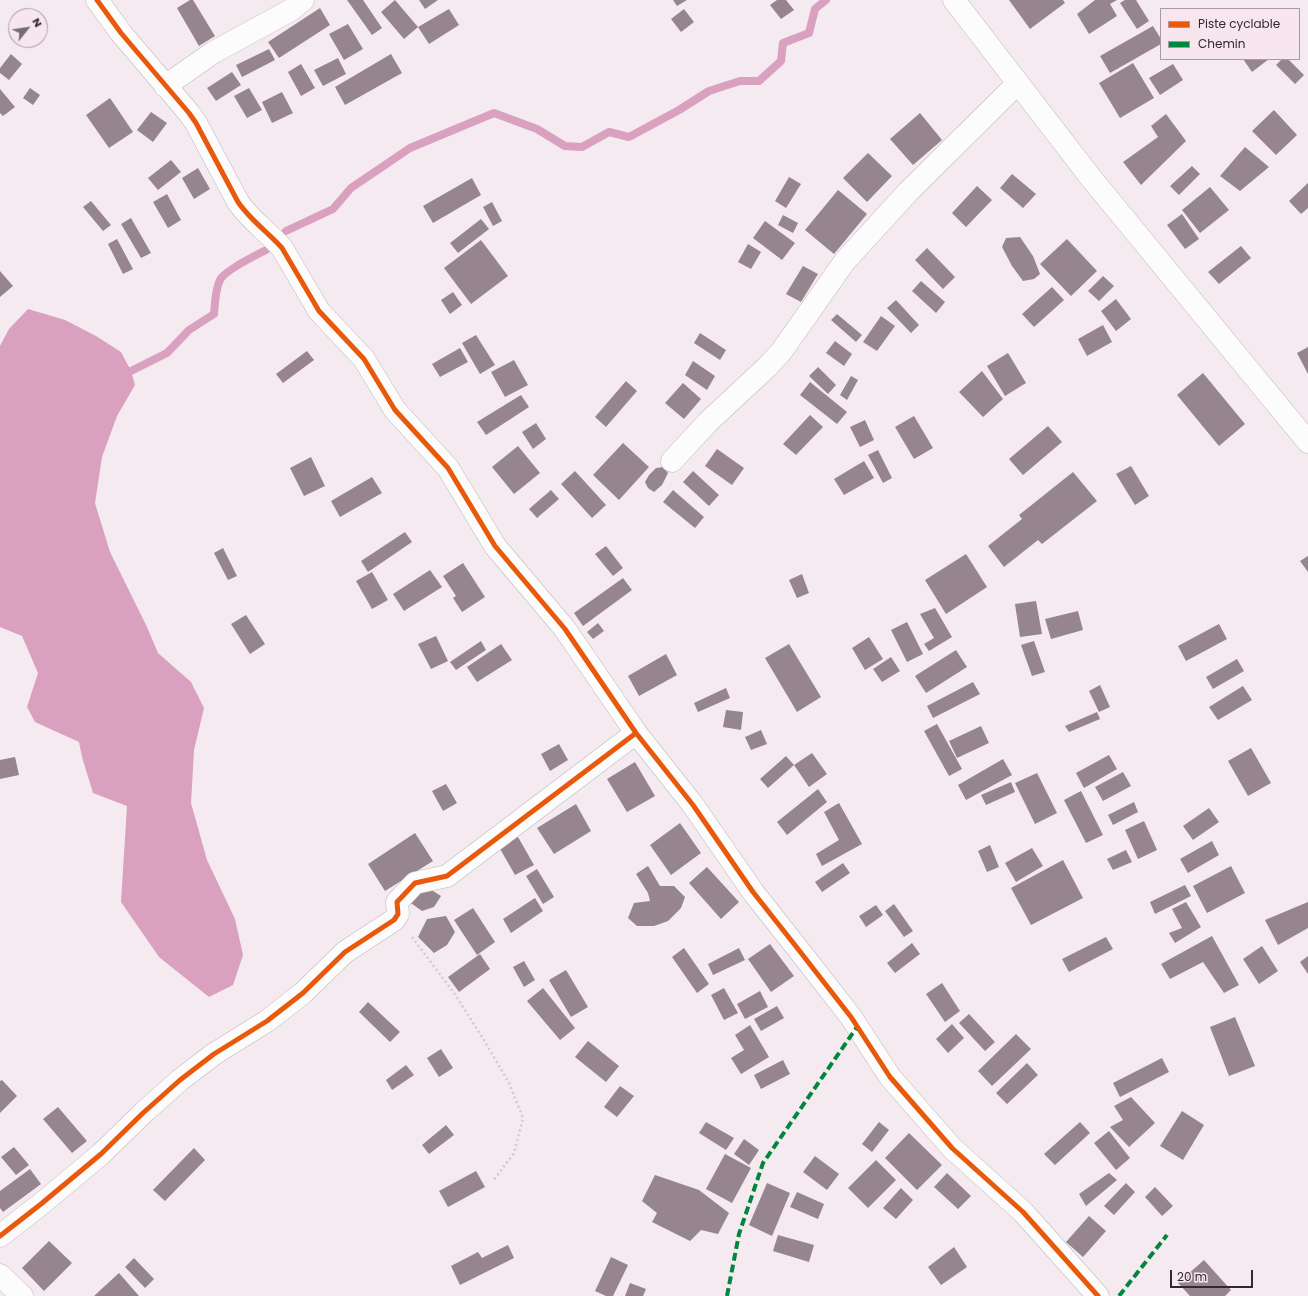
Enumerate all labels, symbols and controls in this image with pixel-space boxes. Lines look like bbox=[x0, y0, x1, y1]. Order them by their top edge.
north arrow bbox=[8, 8, 48, 48]
legend bbox=[1160, 8, 1300, 60]
text: N bbox=[29, 15, 47, 30]
text: Piste cyclable bbox=[1198, 15, 1280, 32]
text: Chemin bbox=[1198, 35, 1245, 52]
scale bar bbox=[1172, 1262, 1255, 1288]
text: 20 m bbox=[1177, 1268, 1207, 1285]

